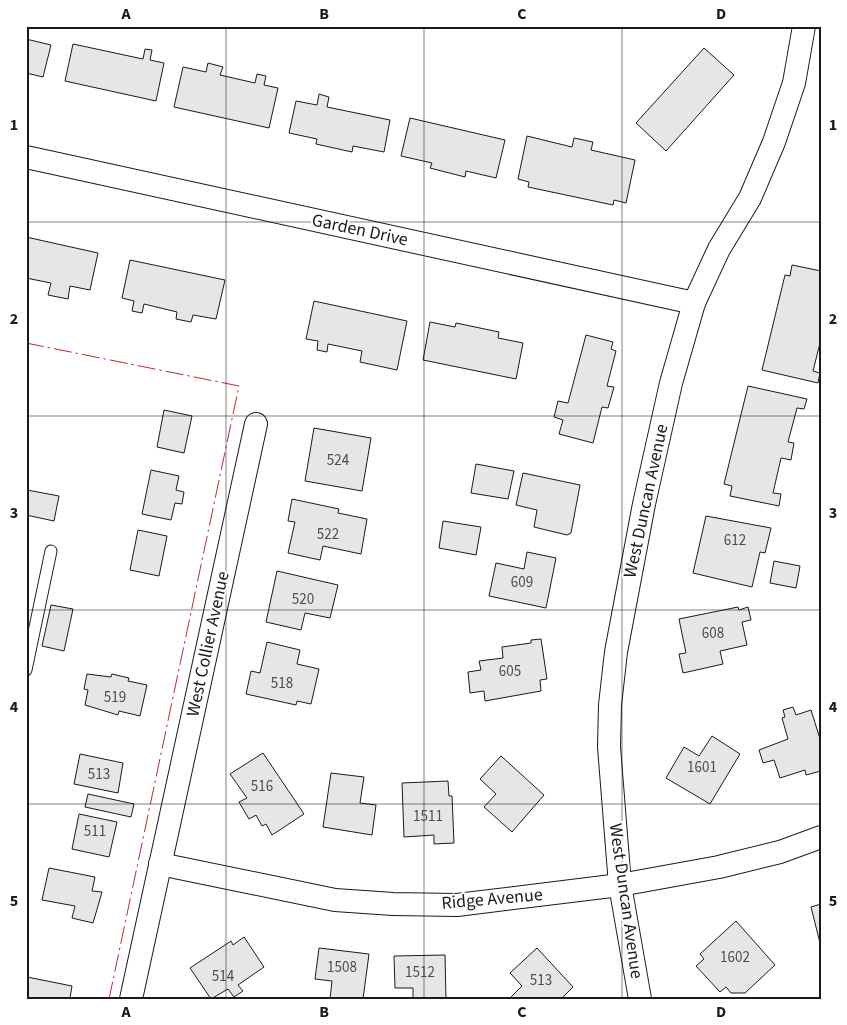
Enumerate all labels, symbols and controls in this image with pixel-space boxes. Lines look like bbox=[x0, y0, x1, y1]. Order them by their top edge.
text: A bbox=[120, 3, 131, 25]
text: B bbox=[319, 3, 329, 25]
text: C bbox=[517, 3, 527, 25]
text: D bbox=[716, 3, 726, 25]
text: 1 bbox=[10, 114, 18, 136]
text: 1 bbox=[829, 114, 837, 136]
street label: Garden Drive bbox=[310, 208, 410, 252]
text: 2 bbox=[10, 308, 18, 330]
text: 2 bbox=[829, 308, 837, 330]
street label: West Duncan Avenue bbox=[617, 422, 675, 580]
house number: 524 bbox=[327, 450, 350, 471]
text: 3 bbox=[10, 502, 18, 524]
text: 3 bbox=[829, 502, 837, 524]
house number: 522 bbox=[317, 524, 339, 545]
house number: 612 bbox=[724, 530, 746, 551]
street label: West Collier Avenue bbox=[180, 569, 236, 719]
house number: 609 bbox=[511, 572, 533, 593]
house number: 520 bbox=[292, 589, 314, 610]
house number: 608 bbox=[702, 623, 724, 644]
house number: 605 bbox=[499, 661, 521, 682]
house number: 518 bbox=[271, 673, 293, 694]
house number: 519 bbox=[104, 687, 126, 708]
text: 4 bbox=[10, 696, 19, 718]
text: 4 bbox=[829, 696, 838, 718]
house number: 1601 bbox=[687, 757, 717, 778]
house number: 513 bbox=[88, 764, 110, 785]
house number: 516 bbox=[251, 776, 273, 797]
house number: 1511 bbox=[413, 806, 443, 827]
house number: 511 bbox=[84, 821, 106, 842]
street label: West Duncan Avenue bbox=[603, 822, 649, 980]
street label: Ridge Avenue bbox=[440, 882, 544, 916]
text: 5 bbox=[10, 890, 18, 912]
text: 5 bbox=[829, 890, 837, 912]
house number: 1602 bbox=[720, 947, 750, 968]
house number: 1508 bbox=[327, 957, 357, 978]
house number: 1512 bbox=[405, 962, 435, 983]
house number: 514 bbox=[212, 966, 235, 987]
house number: 513 bbox=[530, 970, 552, 991]
text: A bbox=[120, 1001, 131, 1023]
text: B bbox=[319, 1001, 329, 1023]
text: C bbox=[517, 1001, 527, 1023]
text: D bbox=[716, 1001, 726, 1023]

